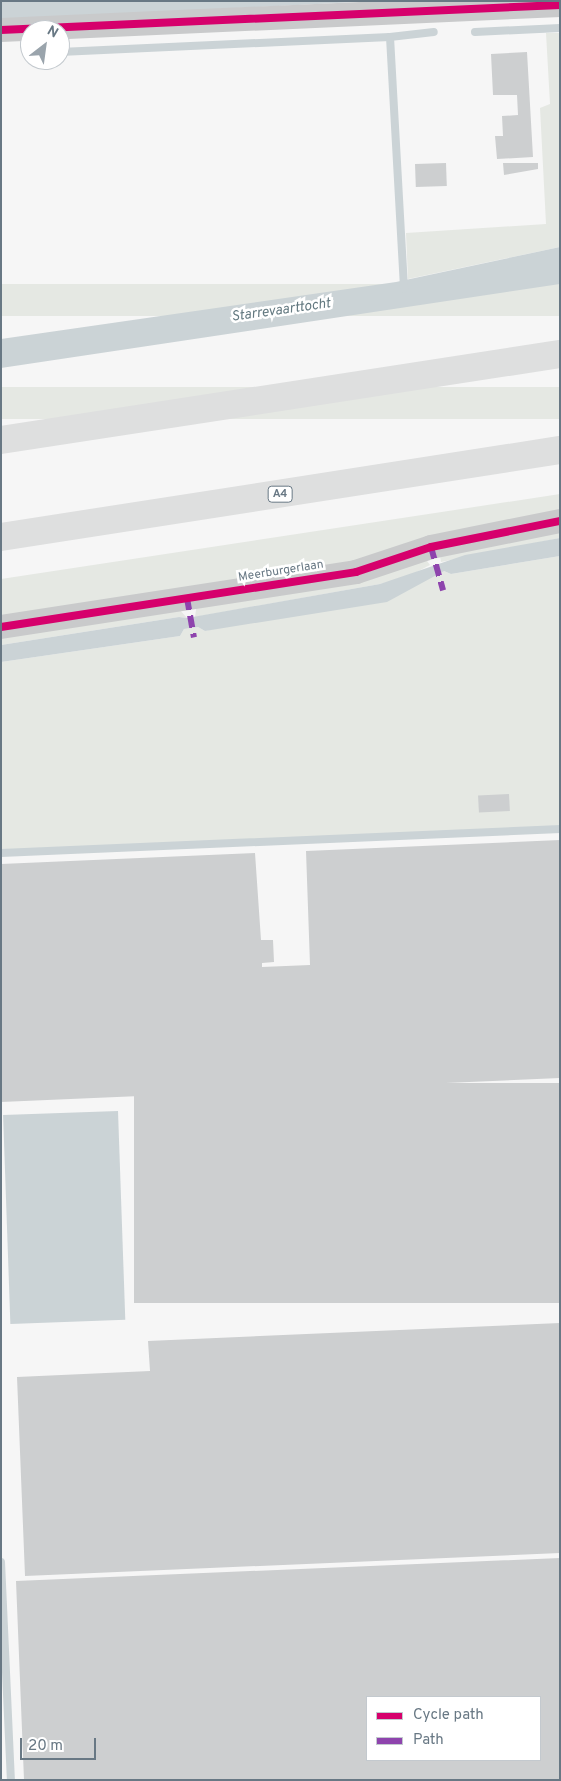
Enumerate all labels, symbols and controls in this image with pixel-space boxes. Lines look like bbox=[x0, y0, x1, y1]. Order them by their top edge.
north arrow bbox=[20, 20, 70, 70]
text: N bbox=[44, 23, 61, 42]
water label: Starrevaarttocht bbox=[230, 296, 332, 326]
road number: A4 bbox=[268, 486, 292, 502]
street label: Meerburgerlaan bbox=[237, 558, 325, 586]
legend bbox=[366, 1696, 541, 1761]
text: Cycle path bbox=[413, 1706, 484, 1725]
scale bar bbox=[22, 1728, 99, 1760]
text: Path bbox=[413, 1731, 444, 1750]
text: 20 m bbox=[28, 1737, 63, 1756]

